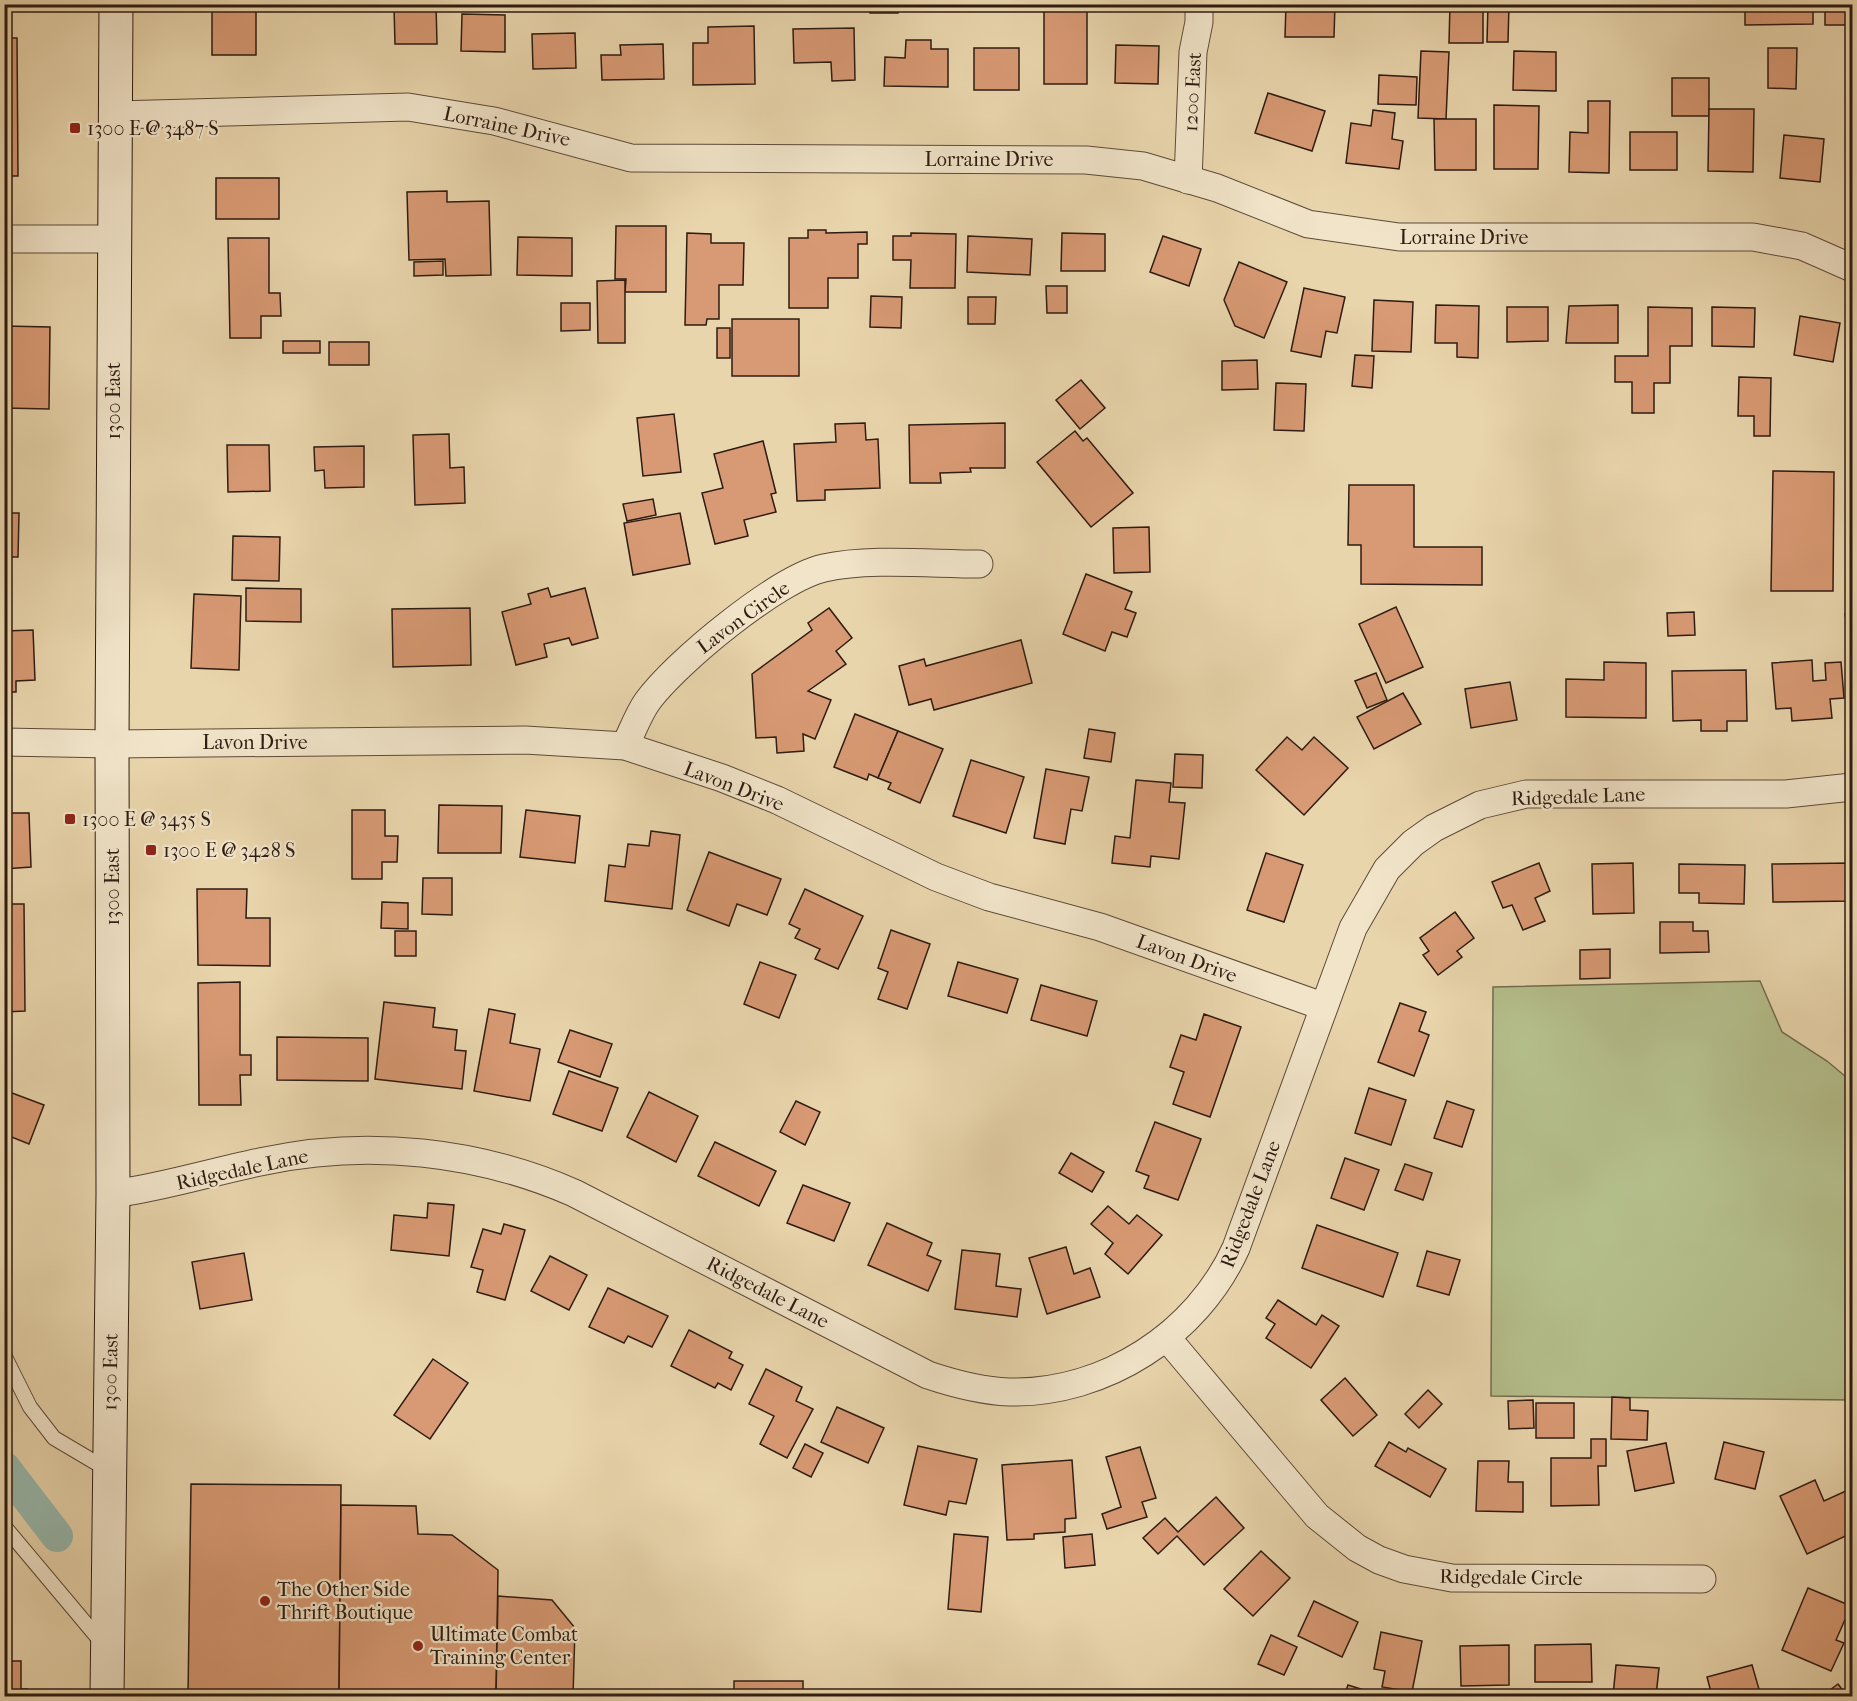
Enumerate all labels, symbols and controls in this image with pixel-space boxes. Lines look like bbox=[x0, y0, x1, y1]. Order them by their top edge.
street label: 1200 East bbox=[1179, 52, 1206, 132]
street label: Lorraine Drive bbox=[441, 102, 572, 151]
place label: 1300 E @ 3487 S bbox=[87, 117, 219, 140]
marker: 1300 E @ 3487 S bbox=[68, 121, 82, 135]
street label: Lorraine Drive bbox=[925, 148, 1054, 171]
street label: Lorraine Drive bbox=[1400, 226, 1529, 249]
street label: 1300 East bbox=[102, 362, 125, 440]
street label: Lavon Circle bbox=[693, 576, 794, 659]
street label: Lavon Drive bbox=[202, 731, 308, 754]
street label: Lavon Drive bbox=[681, 757, 787, 816]
street label: Ridgedale Lane bbox=[1511, 783, 1646, 810]
place label: 1300 E @ 3435 S bbox=[82, 808, 211, 831]
marker: 1300 E @ 3435 S bbox=[63, 812, 77, 826]
place label: 1300 E @ 3428 S bbox=[163, 839, 295, 862]
marker: 1300 E @ 3428 S bbox=[144, 843, 158, 857]
street label: 1300 East bbox=[101, 848, 124, 926]
street label: Lavon Drive bbox=[1133, 930, 1240, 987]
street label: Ridgedale Lane bbox=[1216, 1137, 1285, 1271]
street label: Ridgedale Lane bbox=[174, 1144, 310, 1195]
street label: Ridgedale Lane bbox=[703, 1252, 833, 1333]
street label: 1300 East bbox=[98, 1333, 123, 1411]
street label: Ridgedale Circle bbox=[1439, 1565, 1583, 1590]
place label: The Other Side Thrift Boutique bbox=[277, 1578, 413, 1624]
marker: The Other Side Thrift Boutique bbox=[258, 1594, 272, 1608]
place label: Ultimate Combat Training Center bbox=[430, 1623, 578, 1669]
marker: Ultimate Combat Training Center bbox=[411, 1639, 425, 1653]

